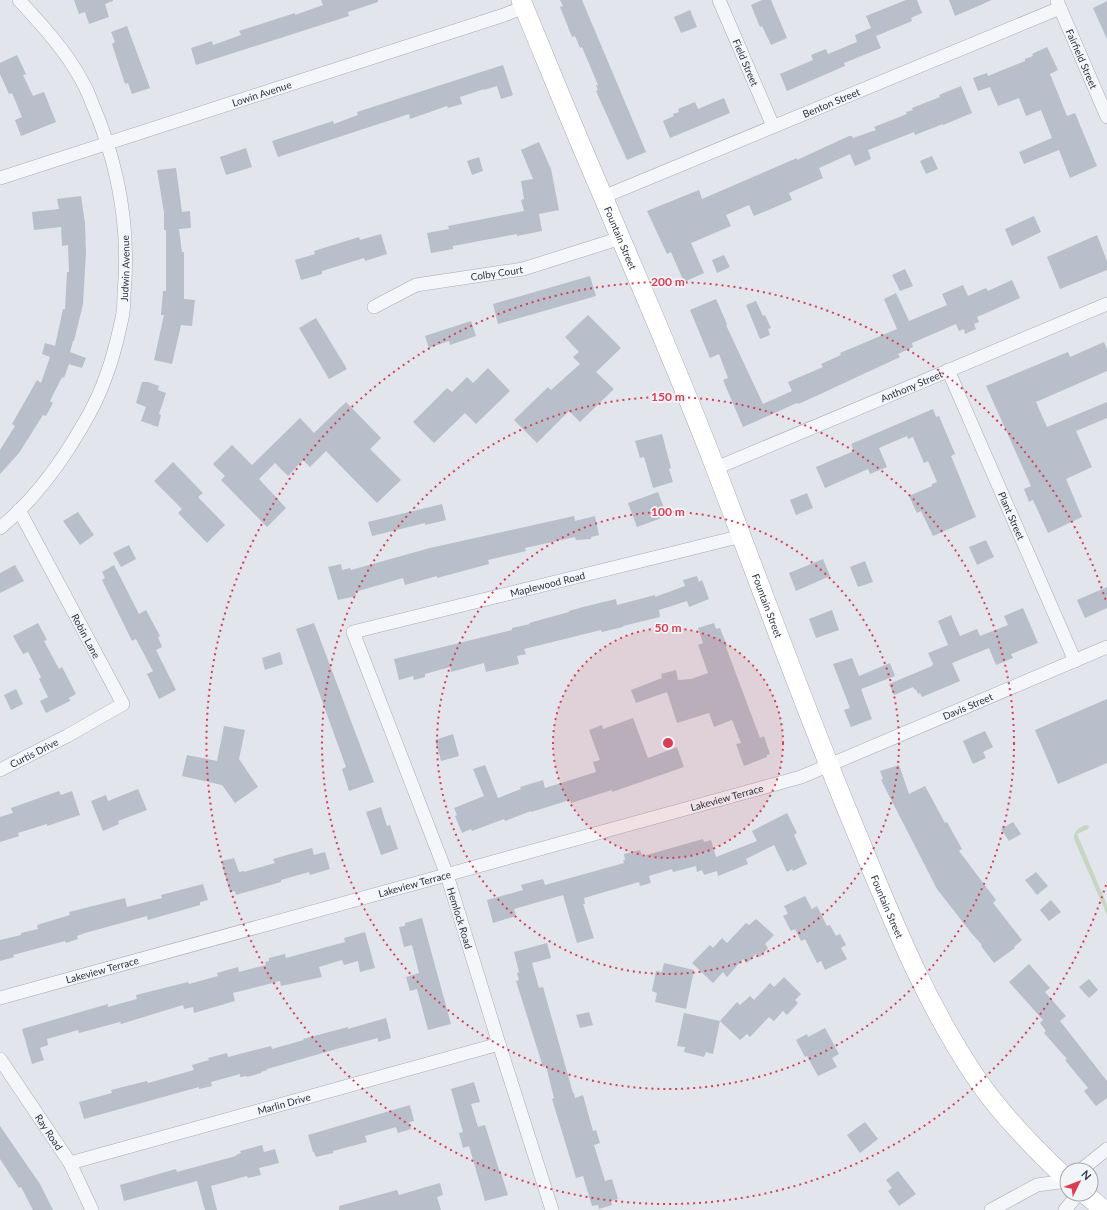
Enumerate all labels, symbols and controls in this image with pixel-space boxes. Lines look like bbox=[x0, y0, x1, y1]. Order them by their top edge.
street label: Fairfield Street bbox=[1064, 27, 1100, 91]
street label: Field Street bbox=[730, 37, 761, 88]
street label: Lowin Avenue bbox=[230, 78, 293, 109]
street label: Benton Street bbox=[801, 85, 862, 120]
street label: Fountain Street bbox=[602, 205, 639, 272]
street label: Judwin Avenue bbox=[118, 235, 132, 302]
street label: Colby Court bbox=[470, 263, 524, 283]
text: 200 m bbox=[651, 274, 685, 289]
street label: Anthony Street bbox=[879, 367, 945, 404]
text: 150 m bbox=[651, 389, 685, 404]
street label: Plant Street bbox=[996, 490, 1028, 542]
text: 100 m bbox=[651, 504, 685, 519]
street label: Maplewood Road bbox=[509, 569, 586, 599]
street label: Fountain Street bbox=[750, 572, 785, 640]
street label: Robin Lane bbox=[69, 612, 103, 660]
text: 50 m bbox=[655, 620, 681, 635]
street label: Davis Street bbox=[941, 690, 995, 722]
street label: Curtis Drive bbox=[8, 736, 60, 770]
centre of rings bbox=[661, 736, 675, 750]
street label: Lakeview Terrace bbox=[689, 782, 765, 813]
street label: Lakeview Terrace bbox=[377, 868, 452, 899]
street label: Fountain Street bbox=[869, 873, 906, 940]
street label: Hemlock Road bbox=[445, 886, 475, 950]
street label: Lakeview Terrace bbox=[64, 954, 140, 986]
street label: Marlin Drive bbox=[256, 1091, 312, 1117]
street label: Ray Road bbox=[33, 1112, 65, 1152]
north arrow bbox=[1059, 1162, 1099, 1202]
text: N bbox=[1079, 1167, 1094, 1182]

